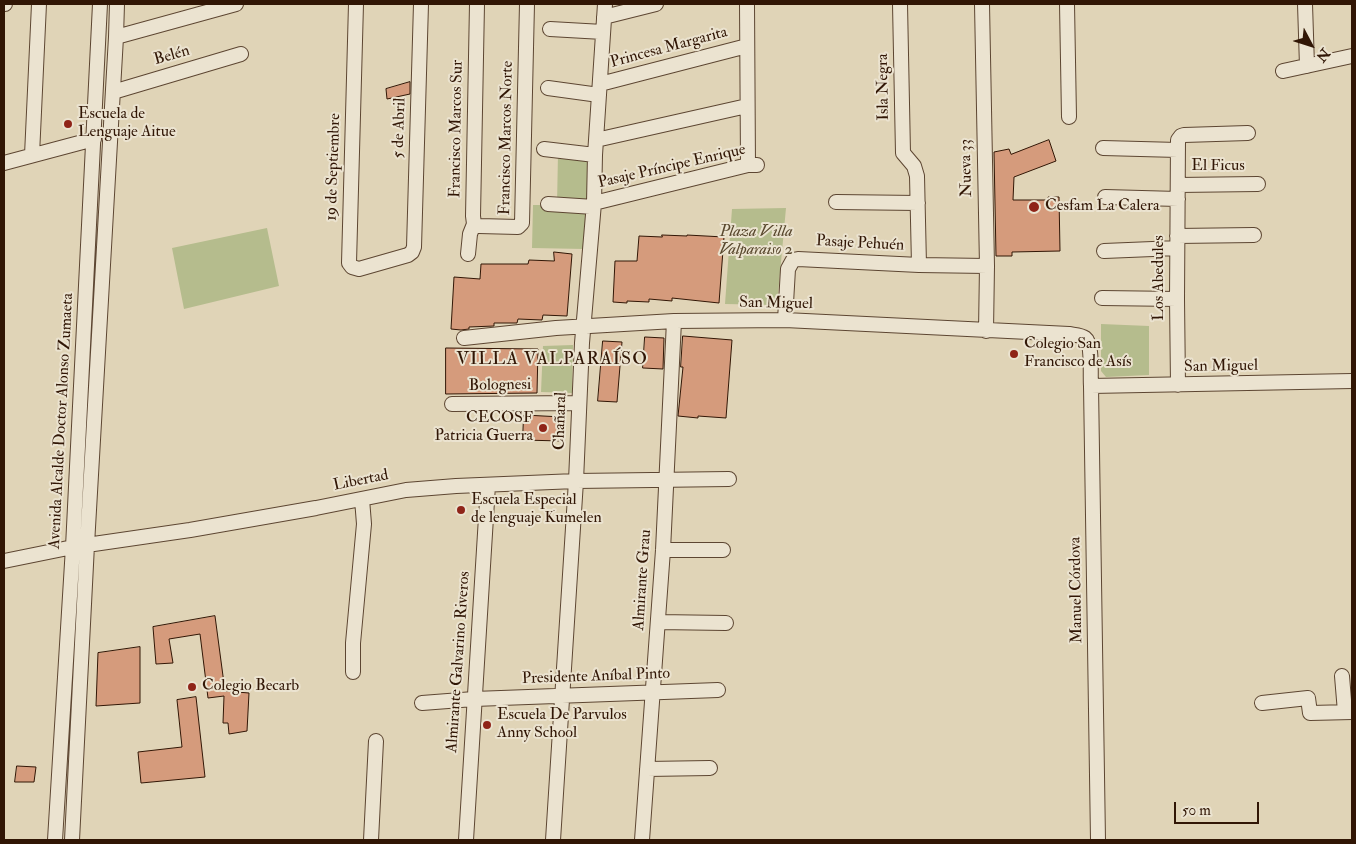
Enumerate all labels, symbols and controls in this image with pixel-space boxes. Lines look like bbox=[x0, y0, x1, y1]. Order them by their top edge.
north arrow bbox=[1286, 20, 1336, 70]
street label: Princesa Margarita bbox=[608, 23, 730, 73]
street label: Belén bbox=[152, 42, 192, 70]
text: N bbox=[1312, 45, 1333, 65]
street label: Isla Negra bbox=[874, 53, 894, 121]
street label: Francisco Marcos Sur bbox=[446, 60, 468, 198]
street label: Francisco Marcos Norte bbox=[496, 61, 518, 215]
street label: 5 de Abril bbox=[389, 97, 411, 159]
place label: Escuela de Lenguaje Aitue bbox=[78, 105, 176, 143]
street label: 19 de Septiembre bbox=[323, 113, 345, 221]
marker: Escuela de Lenguaje Aitue bbox=[62, 118, 74, 130]
street label: Nueva 33 bbox=[957, 139, 977, 197]
street label: Pasaje Príncipe Enrique bbox=[596, 141, 748, 193]
street label: El Ficus bbox=[1191, 157, 1245, 177]
place label: Cesfam La Calera bbox=[1045, 197, 1159, 217]
marker: Cesfam La Calera bbox=[1027, 200, 1041, 214]
park label: Plaza Villa Valparaiso 2 bbox=[719, 223, 793, 261]
street label: Pasaje Pehuén bbox=[815, 232, 905, 256]
street label: Los Abedules bbox=[1150, 235, 1170, 321]
street label: Avenida Alcalde Doctor Alonso Zumaeta bbox=[46, 292, 78, 550]
street label: San Miguel bbox=[739, 294, 813, 314]
place label: Colegio San Francisco de Asís bbox=[1024, 335, 1131, 373]
marker: Colegio San Francisco de Asís bbox=[1008, 348, 1020, 360]
district label: VILLA VALPARAÍSO bbox=[454, 349, 650, 371]
street label: San Miguel bbox=[1184, 357, 1258, 377]
street label: Bolognesi bbox=[469, 376, 531, 396]
street label: Chañaral bbox=[550, 392, 572, 450]
place label: CECOSF Patricia Guerra bbox=[435, 409, 533, 447]
marker: CECOSF Patricia Guerra bbox=[537, 422, 549, 434]
street label: Libertad bbox=[332, 466, 390, 496]
place label: Escuela Especial de lenguaje Kumelen bbox=[471, 491, 602, 529]
marker: Escuela Especial de lenguaje Kumelen bbox=[455, 504, 467, 516]
street label: Almirante Grau bbox=[630, 529, 656, 631]
street label: Manuel Córdova bbox=[1066, 537, 1088, 643]
street label: Almirante Galvarino Riveros bbox=[443, 571, 475, 753]
street label: Presidente Aníbal Pinto bbox=[521, 665, 671, 689]
place label: Colegio Becarb bbox=[202, 677, 299, 697]
marker: Colegio Becarb bbox=[186, 681, 198, 693]
place label: Escuela De Parvulos Anny School bbox=[497, 706, 627, 744]
marker: Escuela De Parvulos Anny School bbox=[481, 719, 493, 731]
scale bar bbox=[1176, 792, 1261, 824]
text: 50 m bbox=[1182, 801, 1211, 820]

